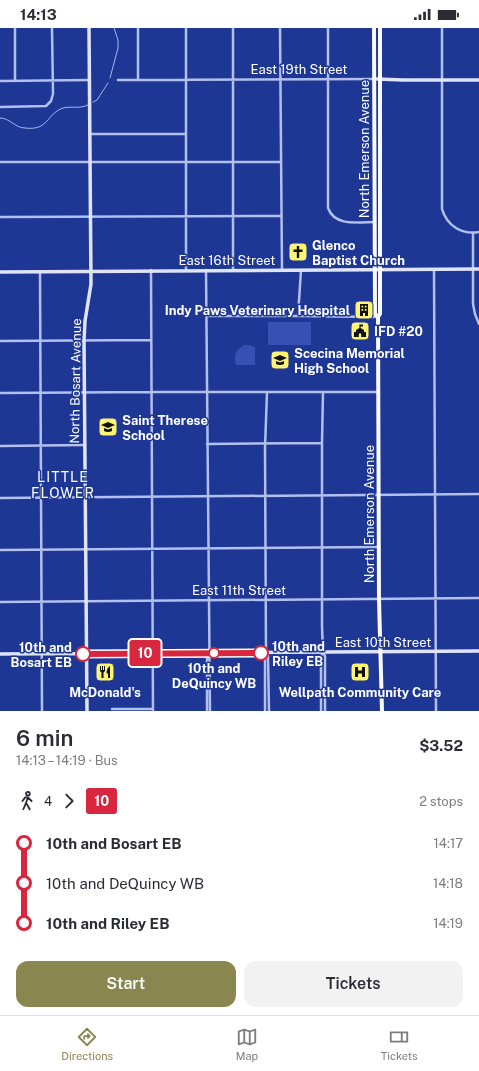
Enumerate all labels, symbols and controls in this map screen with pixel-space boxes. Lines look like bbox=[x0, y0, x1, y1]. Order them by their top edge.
text: 14:13 bbox=[20, 6, 57, 23]
street label: East 19th Street bbox=[251, 62, 347, 77]
street label: North Emerson Avenue bbox=[357, 80, 372, 218]
place label: Glenco Baptist Church bbox=[312, 238, 405, 268]
church icon: Glenco Baptist Church bbox=[287, 241, 309, 263]
street label: East 16th Street bbox=[179, 253, 275, 268]
building icon: Indy Paws Veterinary Hospital bbox=[353, 299, 375, 321]
place label: Indy Paws Veterinary Hospital bbox=[165, 303, 350, 318]
street label: North Bosart Avenue bbox=[67, 318, 84, 444]
public building icon: IFD #20 bbox=[349, 320, 371, 342]
place label: IFD #20 bbox=[374, 324, 423, 339]
place label: Scecina Memorial High School bbox=[294, 346, 405, 376]
school or university icon: Scecina Memorial High School bbox=[269, 349, 291, 371]
place label: Saint Therese School bbox=[122, 413, 208, 443]
school or university icon: Saint Therese School bbox=[97, 416, 119, 438]
street label: North Emerson Avenue bbox=[362, 445, 377, 583]
district label: LITTLE FLOWER bbox=[31, 469, 95, 501]
street label: East 11th Street bbox=[192, 583, 286, 598]
street label: East 10th Street bbox=[335, 635, 431, 650]
place label: 10th and Riley EB bbox=[272, 639, 325, 669]
place label: 10th and Bosart EB bbox=[10, 640, 72, 670]
line badge: 10 bbox=[127, 640, 163, 666]
text: 10 bbox=[137, 645, 153, 661]
marker: 10th and Riley EB bbox=[253, 645, 269, 661]
marker: 10th and Bosart EB bbox=[75, 646, 91, 662]
marker: 10th and DeQuincy WB bbox=[208, 647, 220, 659]
restaurant icon: McDonald's bbox=[94, 661, 116, 683]
place label: 10th and DeQuincy WB bbox=[172, 661, 256, 691]
hospital icon: Wellpath Community Care bbox=[349, 661, 371, 683]
place label: McDonald's bbox=[69, 685, 141, 700]
place label: Wellpath Community Care bbox=[279, 685, 441, 700]
text: 6 min bbox=[16, 725, 73, 751]
text: $3.52 bbox=[419, 737, 463, 754]
text: 14:13 – 14:19 · Bus bbox=[16, 753, 118, 768]
icon: walk bbox=[16, 790, 38, 812]
icon: forward bbox=[58, 790, 80, 812]
text: 10 bbox=[94, 793, 109, 809]
text: 4 bbox=[44, 794, 52, 809]
text: 2 stops bbox=[419, 794, 463, 809]
text: 10th and Bosart EB bbox=[46, 835, 182, 852]
text: 14:17 bbox=[434, 836, 463, 851]
text: 10th and DeQuincy WB bbox=[46, 875, 204, 892]
text: 14:18 bbox=[433, 876, 463, 891]
text: 10th and Riley EB bbox=[46, 915, 169, 932]
text: 14:19 bbox=[433, 916, 463, 931]
button: Start bbox=[16, 961, 236, 1007]
button: Tickets bbox=[244, 961, 463, 1007]
tab: Directions bbox=[61, 1026, 113, 1062]
tab: Map bbox=[236, 1026, 258, 1062]
tab: Tickets bbox=[381, 1026, 418, 1062]

